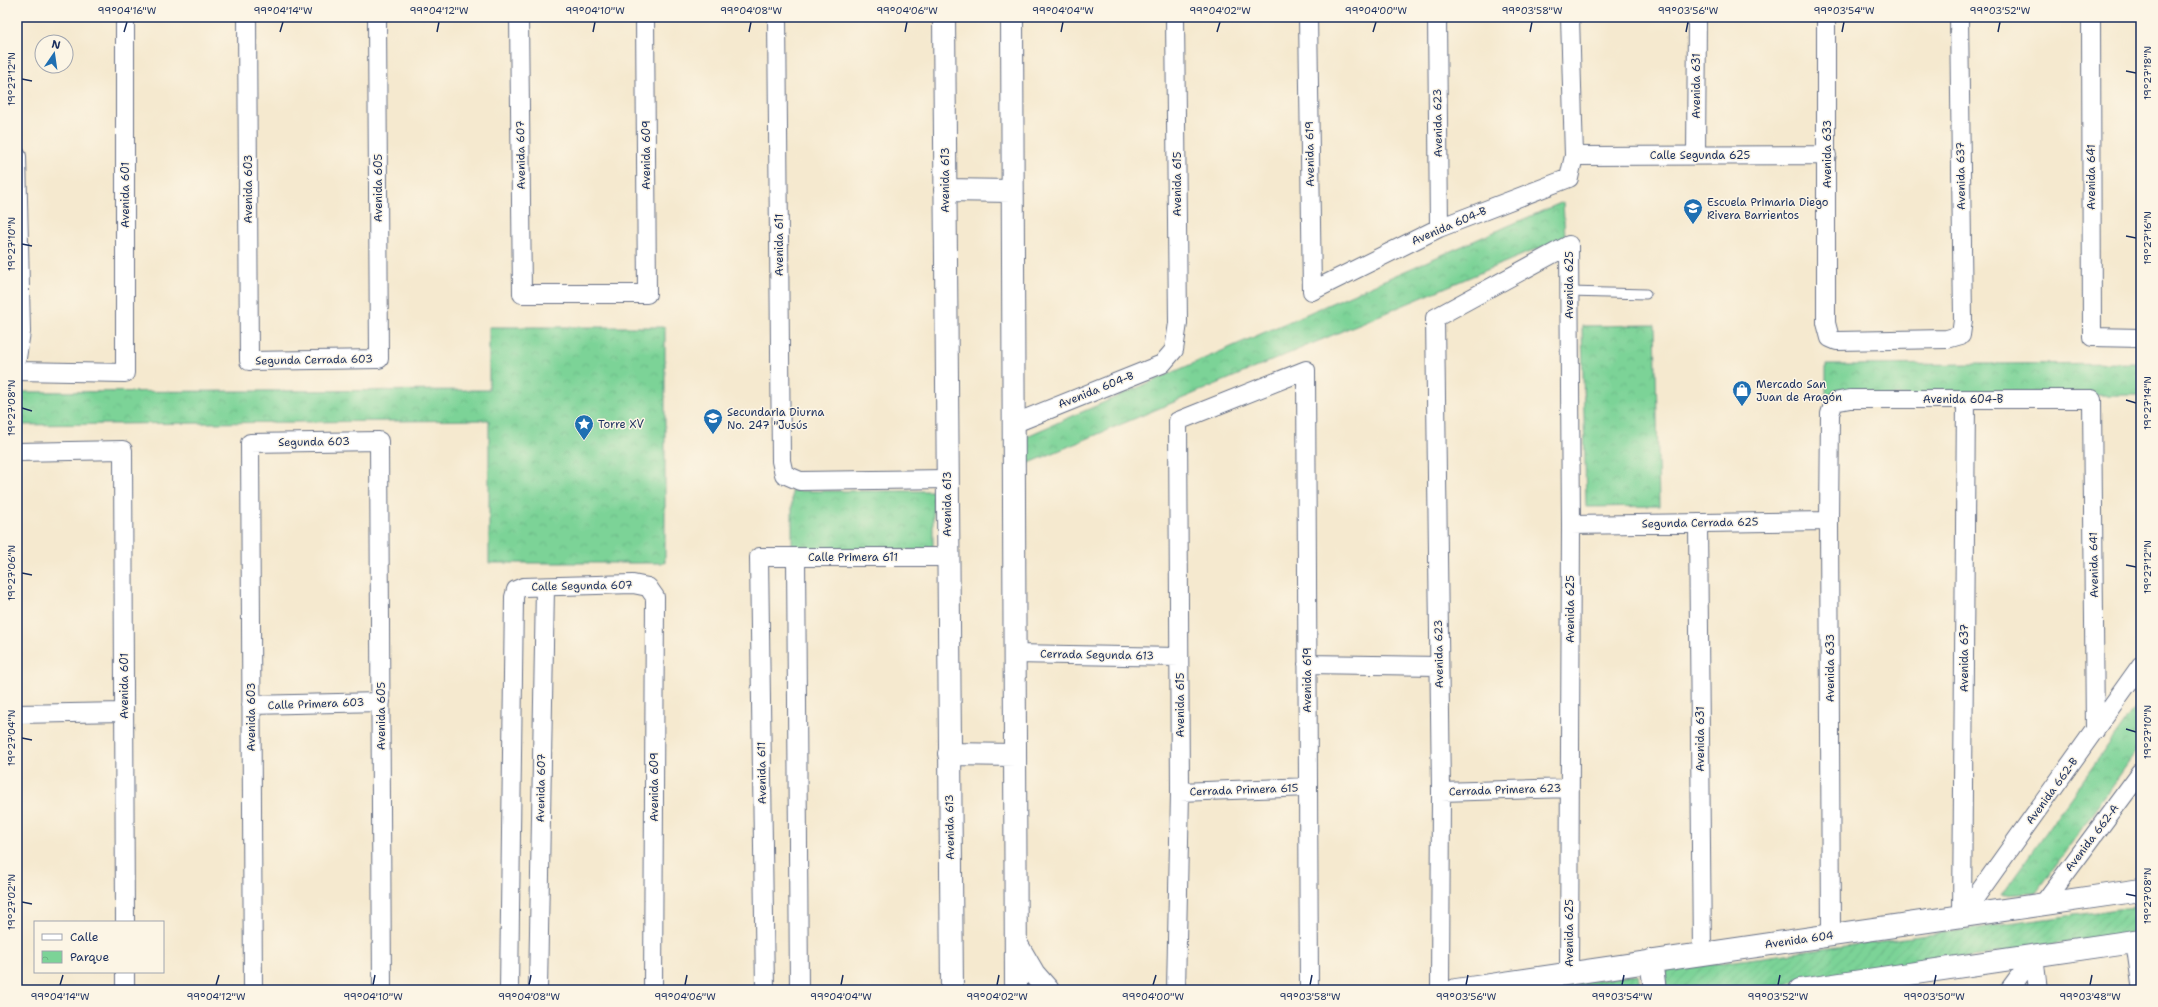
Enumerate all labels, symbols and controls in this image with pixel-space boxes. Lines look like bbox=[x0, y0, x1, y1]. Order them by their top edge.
text: 99°04'16"W bbox=[98, 4, 157, 17]
text: 99°04'14"W bbox=[253, 4, 313, 17]
text: 99°04'12"W bbox=[409, 4, 469, 17]
text: 99°04'10"W bbox=[565, 4, 625, 17]
text: 99°04'08"W bbox=[720, 4, 782, 17]
text: 99°04'06"W bbox=[876, 4, 938, 17]
text: 99°04'04"W bbox=[1032, 4, 1094, 17]
text: 99°04'02"W bbox=[1189, 4, 1251, 17]
text: 99°04'00"W bbox=[1345, 4, 1408, 17]
text: 99°03'58"W bbox=[1501, 4, 1563, 17]
text: 99°03'56"W bbox=[1658, 4, 1719, 17]
text: 99°03'54"W bbox=[1813, 4, 1875, 17]
text: 99°03'52"W bbox=[1970, 4, 2031, 17]
north arrow bbox=[34, 34, 74, 74]
text: N bbox=[50, 36, 62, 53]
text: 19°27'18"N bbox=[2141, 46, 2154, 100]
text: 19°27'12"N bbox=[5, 52, 18, 106]
street label: Avenida 631 bbox=[1689, 53, 1704, 119]
street label: Avenida 623 bbox=[1430, 89, 1446, 157]
street label: Avenida 607 bbox=[513, 120, 529, 190]
street label: Avenida 609 bbox=[639, 120, 654, 190]
street label: Avenida 633 bbox=[1820, 120, 1835, 188]
street label: Avenida 619 bbox=[1302, 121, 1318, 187]
street label: Avenida 637 bbox=[1953, 141, 1969, 210]
street label: Avenida 641 bbox=[2084, 144, 2099, 210]
street label: Avenida 613 bbox=[938, 147, 953, 213]
street label: Calle Segunda 625 bbox=[1650, 148, 1750, 163]
street label: Avenida 615 bbox=[1170, 151, 1185, 216]
street label: Avenida 605 bbox=[371, 153, 386, 222]
street label: Avenida 603 bbox=[241, 154, 256, 224]
street label: Avenida 601 bbox=[118, 162, 133, 228]
place label: Escuela Primaria Diego Rivera Barrientos bbox=[1707, 195, 1829, 223]
school or university icon: Escuela Primaria Diego Rivera Barrientos bbox=[1682, 197, 1704, 225]
street label: Avenida 604-B bbox=[1409, 203, 1489, 249]
text: 19°27'16"N bbox=[2141, 211, 2154, 265]
street label: Avenida 611 bbox=[772, 214, 787, 276]
text: 19°27'10"N bbox=[5, 217, 18, 271]
street label: Avenida 625 bbox=[1562, 251, 1577, 319]
street label: Segunda Cerrada 603 bbox=[255, 351, 373, 369]
street label: Avenida 604-B bbox=[1056, 368, 1137, 412]
text: 19°27'14"N bbox=[2141, 376, 2154, 430]
place label: Mercado San Juan de Aragón bbox=[1756, 377, 1842, 405]
shop icon: Mercado San Juan de Aragón bbox=[1731, 379, 1753, 407]
text: 19°27'08"N bbox=[5, 380, 18, 436]
street label: Avenida 604-B bbox=[1923, 392, 2004, 407]
place label: Secundaria Diurna No. 247 "Jusús bbox=[727, 405, 824, 433]
school or university icon: Secundaria Diurna No. 247 "Jusús bbox=[702, 407, 724, 435]
place icon: Torre XV bbox=[573, 413, 595, 441]
place label: Torre XV bbox=[598, 417, 645, 432]
street label: Segunda 603 bbox=[278, 434, 350, 450]
street label: Avenida 613 bbox=[940, 471, 955, 537]
street label: Segunda Cerrada 625 bbox=[1642, 514, 1759, 532]
street label: Avenida 641 bbox=[2086, 532, 2102, 598]
text: 19°27'12"N bbox=[2141, 540, 2154, 594]
text: 19°27'06"N bbox=[5, 545, 18, 601]
street label: Calle Primera 611 bbox=[808, 550, 898, 565]
street label: Avenida 625 bbox=[1563, 575, 1578, 643]
street label: Calle Segunda 607 bbox=[531, 578, 633, 594]
street label: Avenida 623 bbox=[1431, 620, 1447, 688]
street label: Avenida 637 bbox=[1957, 624, 1972, 692]
street label: Avenida 633 bbox=[1823, 634, 1838, 702]
street label: Cerrada Segunda 613 bbox=[1040, 647, 1154, 663]
street label: Avenida 619 bbox=[1300, 647, 1315, 713]
street label: Avenida 601 bbox=[117, 653, 132, 719]
street label: Avenida 615 bbox=[1173, 672, 1188, 737]
street label: Avenida 605 bbox=[374, 681, 389, 750]
street label: Avenida 603 bbox=[244, 682, 259, 752]
street label: Calle Primera 603 bbox=[267, 695, 365, 713]
text: 19°27'10"N bbox=[2141, 705, 2154, 759]
street label: Avenida 631 bbox=[1693, 706, 1708, 772]
text: 19°27'04"N bbox=[5, 710, 18, 766]
street label: Avenida 611 bbox=[754, 742, 770, 804]
street label: Avenida 609 bbox=[647, 752, 662, 822]
street label: Avenida 607 bbox=[533, 753, 549, 823]
street label: Avenida 662-B bbox=[2023, 754, 2082, 827]
street label: Cerrada Primera 615 bbox=[1189, 781, 1299, 799]
street label: Cerrada Primera 623 bbox=[1449, 781, 1561, 799]
street label: Avenida 613 bbox=[942, 794, 958, 860]
street label: Avenida 662-A bbox=[2062, 801, 2122, 875]
text: 19°27'08"N bbox=[2141, 868, 2154, 924]
text: 19°27'02"N bbox=[5, 874, 18, 930]
street label: Avenida 625 bbox=[1562, 899, 1577, 967]
legend bbox=[34, 921, 164, 973]
street label: Avenida 604 bbox=[1764, 928, 1835, 952]
text: Calle bbox=[70, 929, 99, 945]
text: Parque bbox=[70, 949, 109, 965]
text: 99°04'14"W bbox=[30, 990, 90, 1003]
text: 99°04'12"W bbox=[186, 990, 246, 1003]
text: 99°04'10"W bbox=[343, 990, 403, 1003]
text: 99°04'08"W bbox=[498, 990, 560, 1003]
text: 99°04'06"W bbox=[654, 990, 716, 1003]
text: 99°04'04"W bbox=[810, 990, 872, 1003]
text: 99°04'02"W bbox=[966, 990, 1028, 1003]
text: 99°04'00"W bbox=[1122, 990, 1185, 1003]
text: 99°03'58"W bbox=[1279, 990, 1341, 1003]
text: 99°03'56"W bbox=[1436, 990, 1497, 1003]
text: 99°03'54"W bbox=[1591, 990, 1653, 1003]
text: 99°03'52"W bbox=[1748, 990, 1809, 1003]
text: 99°03'50"W bbox=[1903, 990, 1965, 1003]
text: 99°03'48"W bbox=[2059, 990, 2121, 1003]

